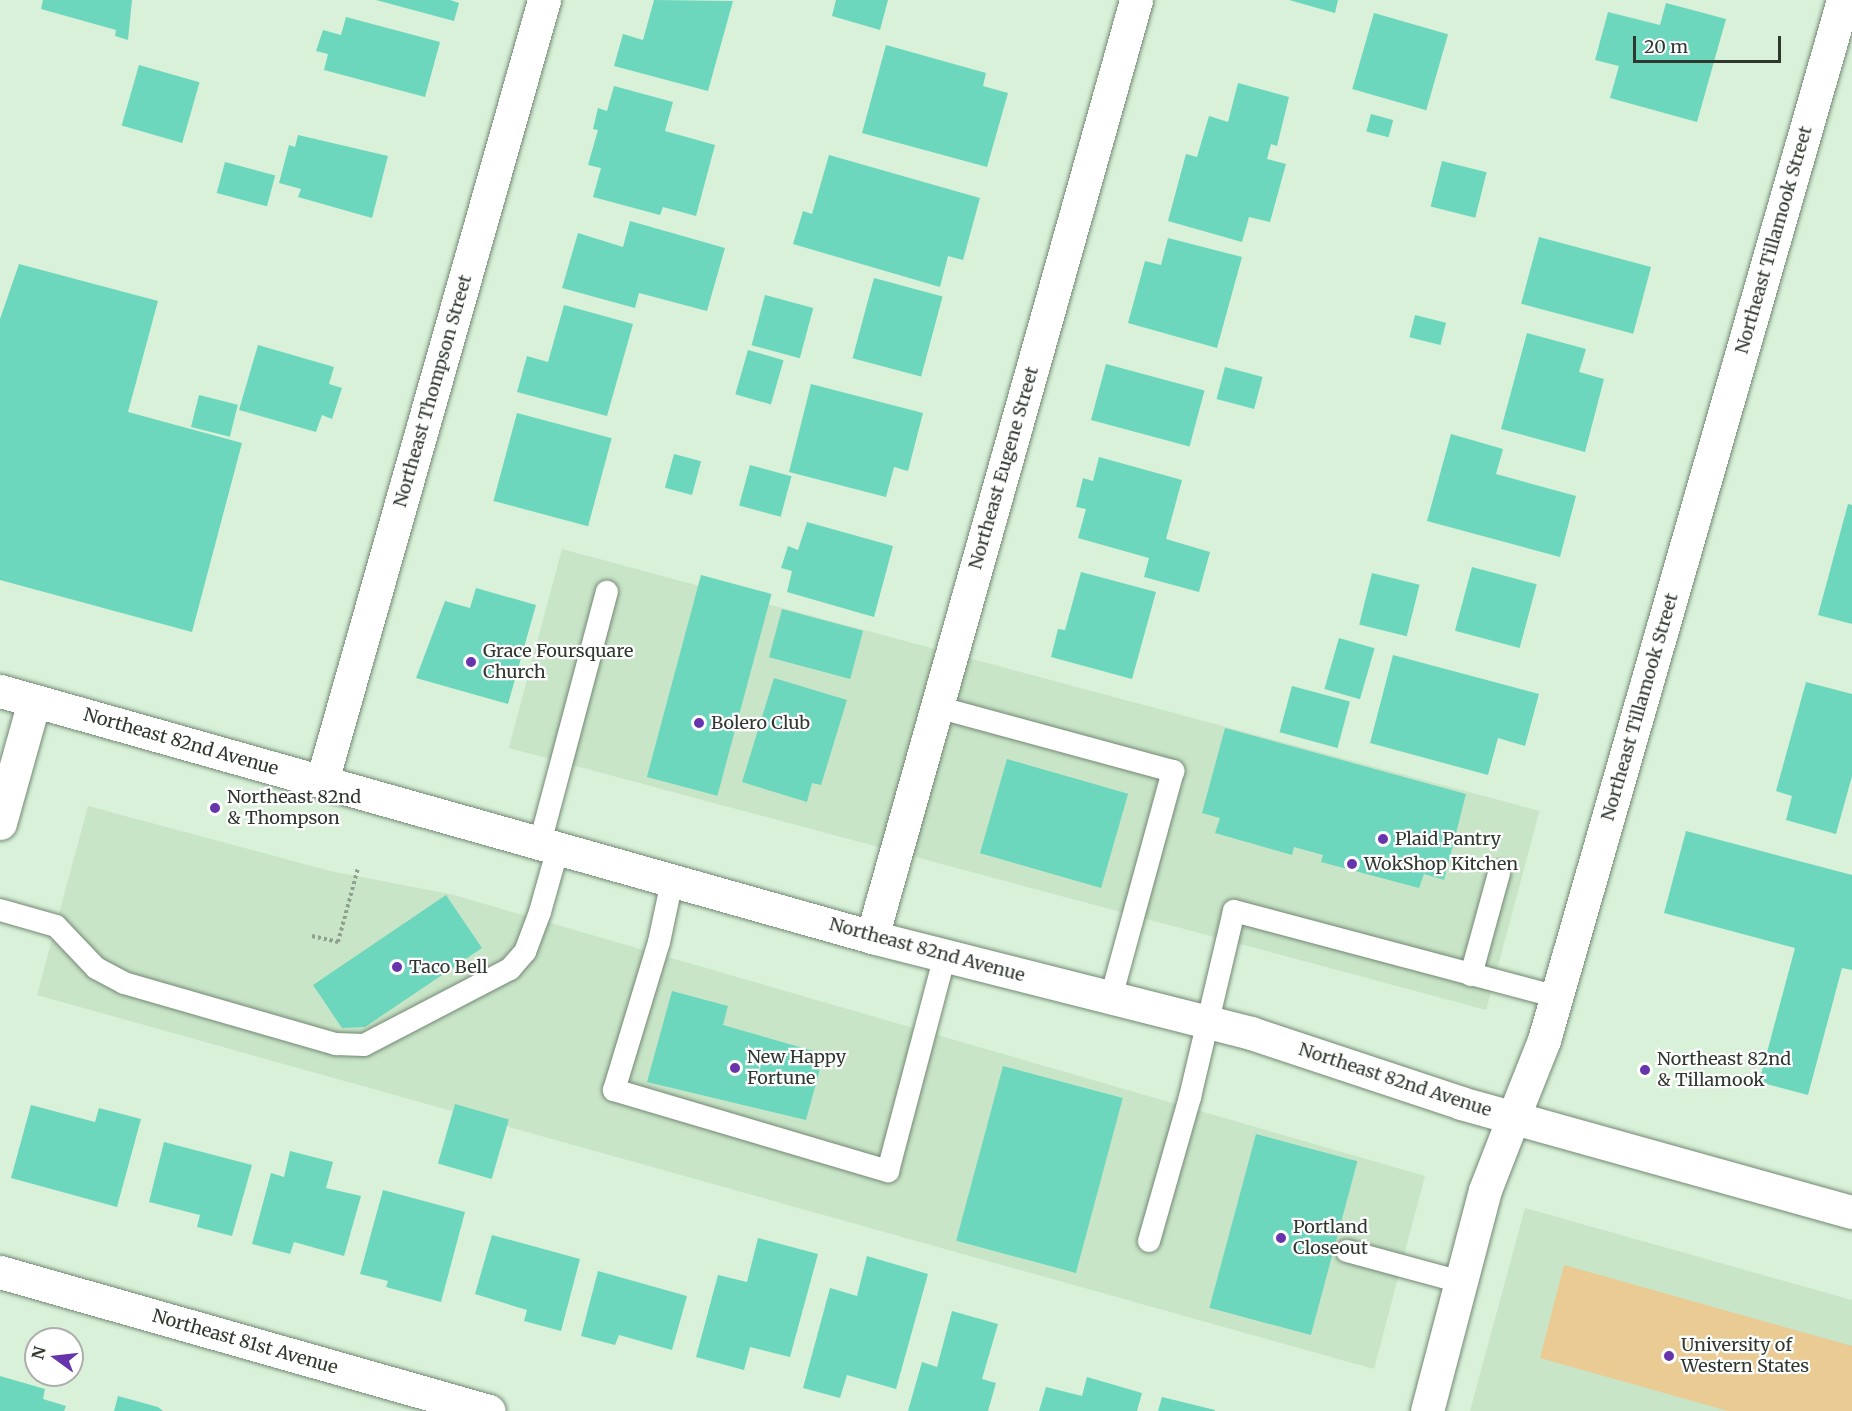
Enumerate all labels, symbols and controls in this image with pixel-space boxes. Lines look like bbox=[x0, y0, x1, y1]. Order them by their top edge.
scale bar bbox=[1636, 24, 1784, 62]
text: 20 m bbox=[1644, 35, 1688, 58]
street label: Northeast Tillamook Street bbox=[1731, 124, 1817, 356]
street label: Northeast Thompson Street bbox=[389, 272, 477, 510]
street label: Northeast Eugene Street bbox=[965, 364, 1043, 572]
street label: Northeast Tillamook Street bbox=[1597, 591, 1683, 823]
place label: Grace Foursquare Church bbox=[483, 641, 633, 684]
marker: Grace Foursquare Church bbox=[464, 655, 478, 669]
street label: Northeast 82nd Avenue bbox=[81, 704, 281, 780]
place label: Bolero Club bbox=[711, 712, 810, 734]
marker: Bolero Club bbox=[692, 716, 706, 730]
place label: Northeast 82nd & Thompson bbox=[227, 787, 361, 830]
marker: Northeast 82nd & Thompson bbox=[208, 801, 222, 815]
place label: Plaid Pantry bbox=[1395, 828, 1501, 850]
marker: Plaid Pantry bbox=[1376, 832, 1390, 846]
place label: WokShop Kitchen bbox=[1364, 853, 1518, 875]
marker: WokShop Kitchen bbox=[1345, 857, 1359, 871]
street label: Northeast 82nd Avenue bbox=[827, 913, 1027, 987]
place label: Taco Bell bbox=[409, 956, 488, 978]
marker: Taco Bell bbox=[390, 960, 404, 974]
street label: Northeast 82nd Avenue bbox=[1296, 1039, 1494, 1121]
place label: New Happy Fortune bbox=[747, 1047, 846, 1090]
place label: Northeast 82nd & Tillamook bbox=[1657, 1049, 1791, 1092]
marker: New Happy Fortune bbox=[728, 1061, 742, 1075]
marker: Northeast 82nd & Tillamook bbox=[1638, 1063, 1652, 1077]
place label: Portland Closeout bbox=[1293, 1217, 1368, 1260]
marker: Portland Closeout bbox=[1274, 1231, 1288, 1245]
street label: Northeast 81st Avenue bbox=[150, 1305, 340, 1379]
north arrow bbox=[24, 1327, 84, 1387]
place label: University of Western States bbox=[1681, 1335, 1809, 1378]
text: N bbox=[27, 1344, 50, 1362]
marker: University of Western States bbox=[1662, 1349, 1676, 1363]

